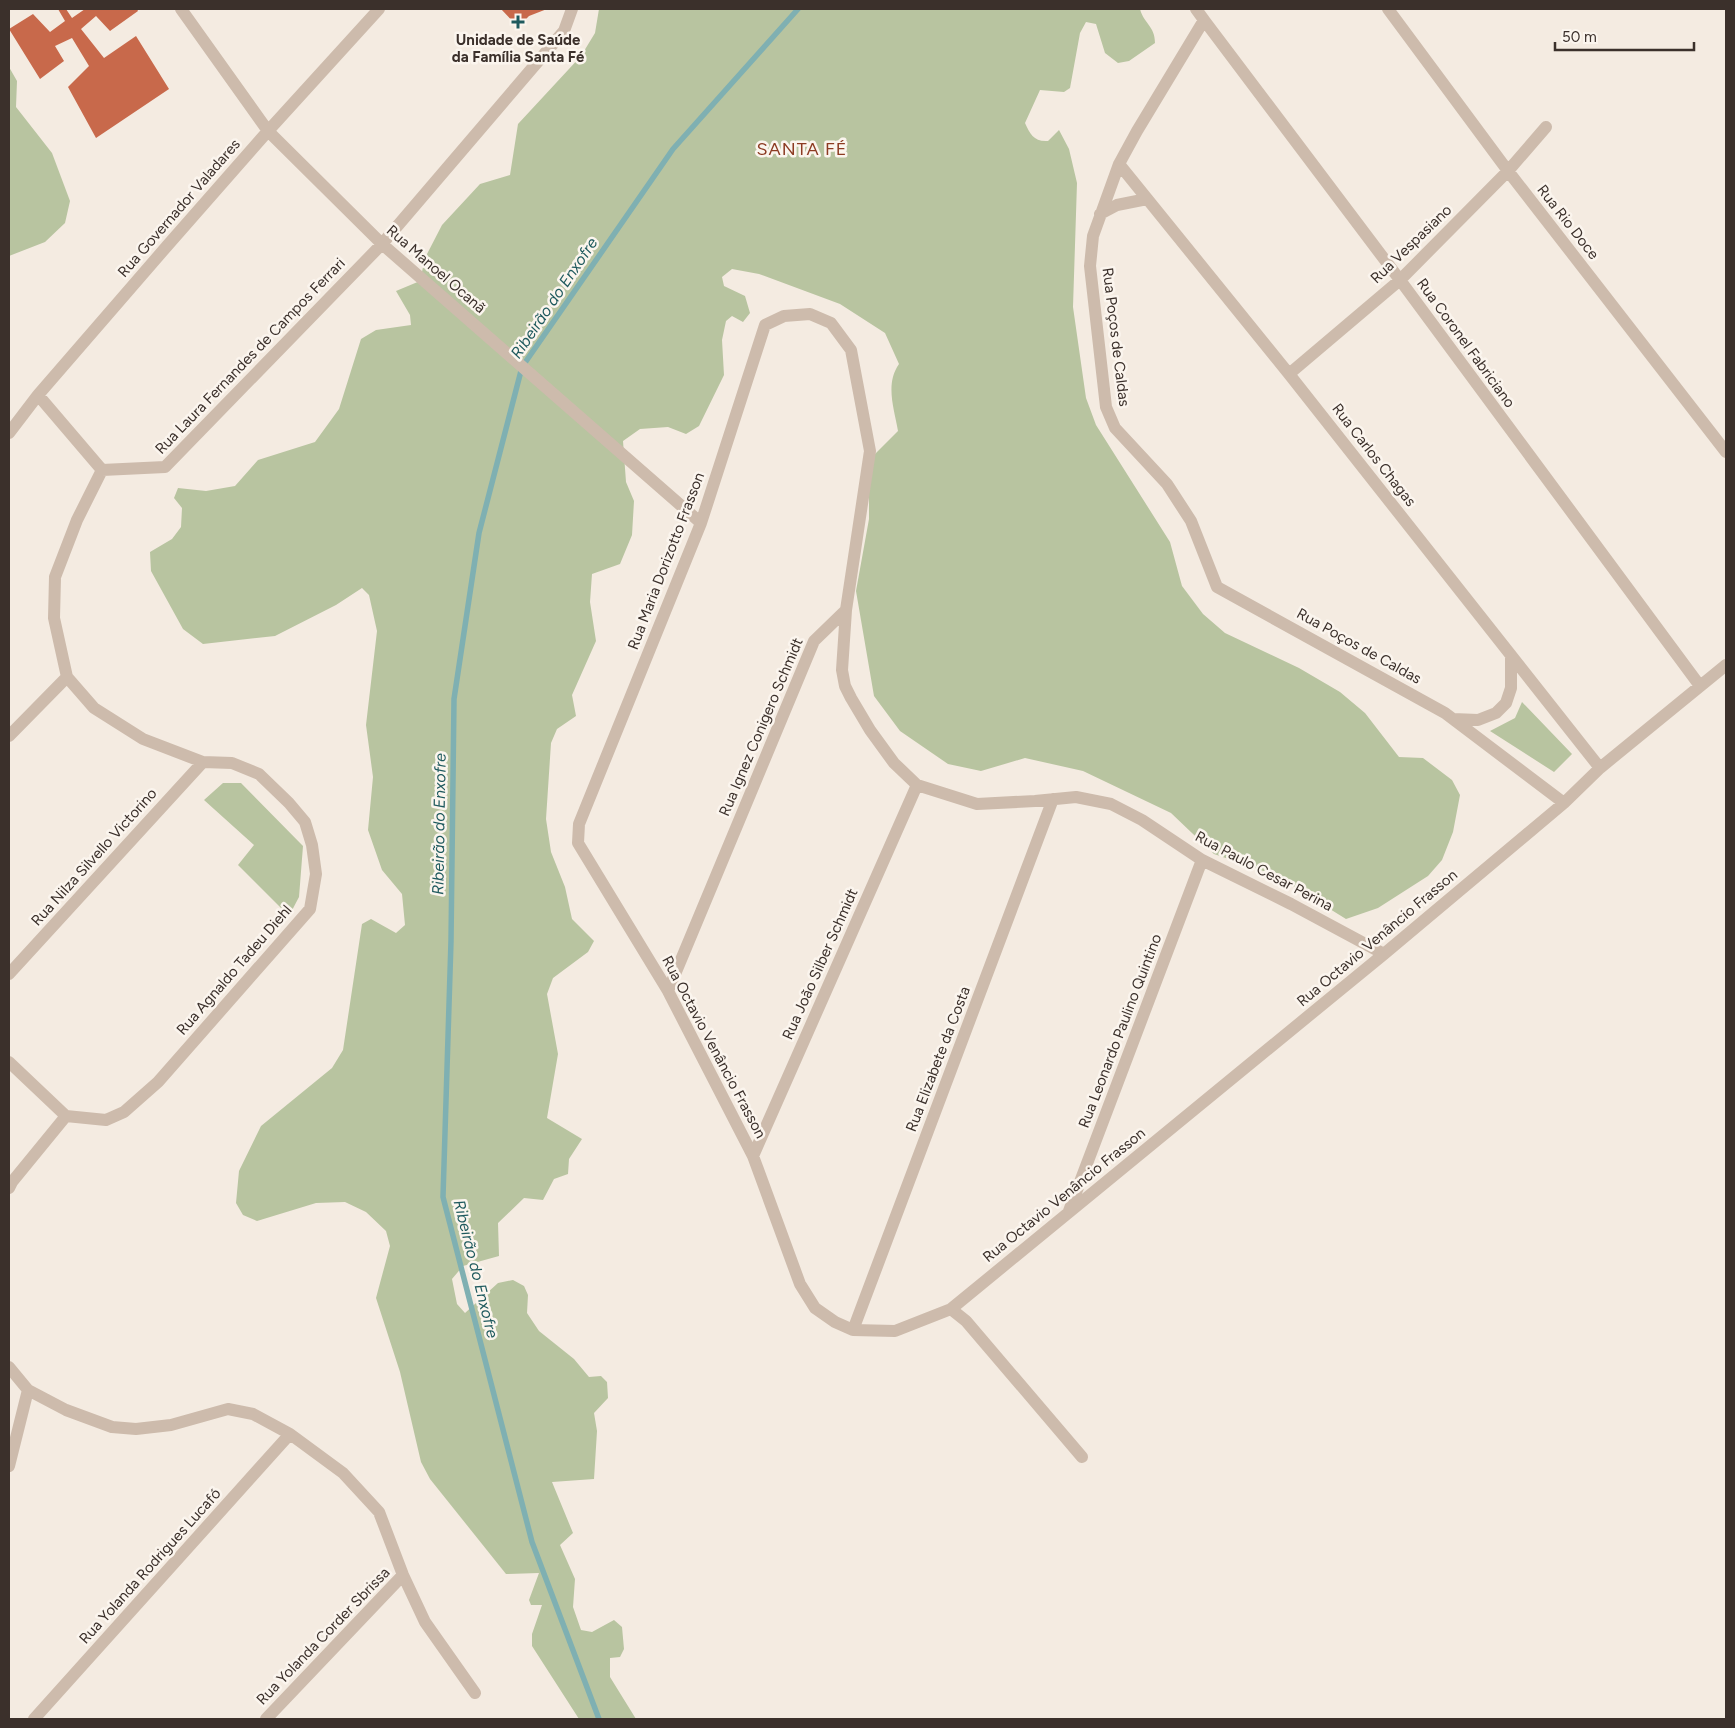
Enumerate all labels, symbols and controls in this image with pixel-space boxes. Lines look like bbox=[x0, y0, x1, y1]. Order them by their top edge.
marker: Unidade de Saúde da Família Santa Fé bbox=[511, 15, 525, 29]
scale bar bbox=[1555, 20, 1694, 52]
text: 50 m bbox=[1562, 28, 1597, 46]
place label: Unidade de Saúde da Família Santa Fé bbox=[452, 31, 585, 66]
street label: Rua Governador Valadares bbox=[114, 135, 244, 281]
district label: SANTA FÉ bbox=[757, 138, 847, 160]
street label: Rua Rio Doce bbox=[1533, 181, 1603, 263]
street label: Rua Vespasiano bbox=[1367, 201, 1456, 287]
street label: Rua Manoel Ocanã bbox=[383, 221, 489, 317]
water label: Ribeirão do Enxofre bbox=[507, 234, 602, 362]
street label: Rua Laura Fernandes de Campos Ferrari bbox=[151, 254, 349, 458]
street label: Rua Poços de Caldas bbox=[1099, 267, 1133, 407]
street label: Rua Coronel Fabriciano bbox=[1413, 275, 1519, 411]
street label: Rua Carlos Chagas bbox=[1328, 400, 1420, 510]
street label: Rua Maria Dorizotto Frasson bbox=[624, 470, 708, 652]
street label: Rua Poços de Caldas bbox=[1294, 604, 1424, 688]
street label: Rua Ignez Conigero Schmidt bbox=[715, 635, 807, 819]
water label: Ribeirão do Enxofre bbox=[428, 753, 450, 895]
street label: Rua Nilza Silvello Victorino bbox=[27, 784, 161, 930]
street label: Rua Paulo Cesar Perina bbox=[1192, 827, 1336, 915]
street label: Rua Octavio Venâncio Frasson bbox=[1293, 866, 1461, 1010]
street label: Rua João Silber Schmidt bbox=[778, 885, 862, 1042]
street label: Rua Agnaldo Tadeu Diehl bbox=[173, 901, 295, 1039]
street label: Rua Leonardo Paulino Quintino bbox=[1075, 931, 1165, 1131]
street label: Rua Octavio Venâncio Frasson bbox=[658, 953, 770, 1141]
street label: Rua Elizabete da Costa bbox=[902, 984, 974, 1134]
street label: Rua Octavio Venâncio Frasson bbox=[979, 1124, 1149, 1266]
water label: Ribeirão do Enxofre bbox=[450, 1198, 502, 1340]
street label: Rua Yolanda Rodrigues Lucafó bbox=[75, 1484, 225, 1647]
street label: Rua Yolanda Corder Sbrissa bbox=[253, 1564, 393, 1708]

